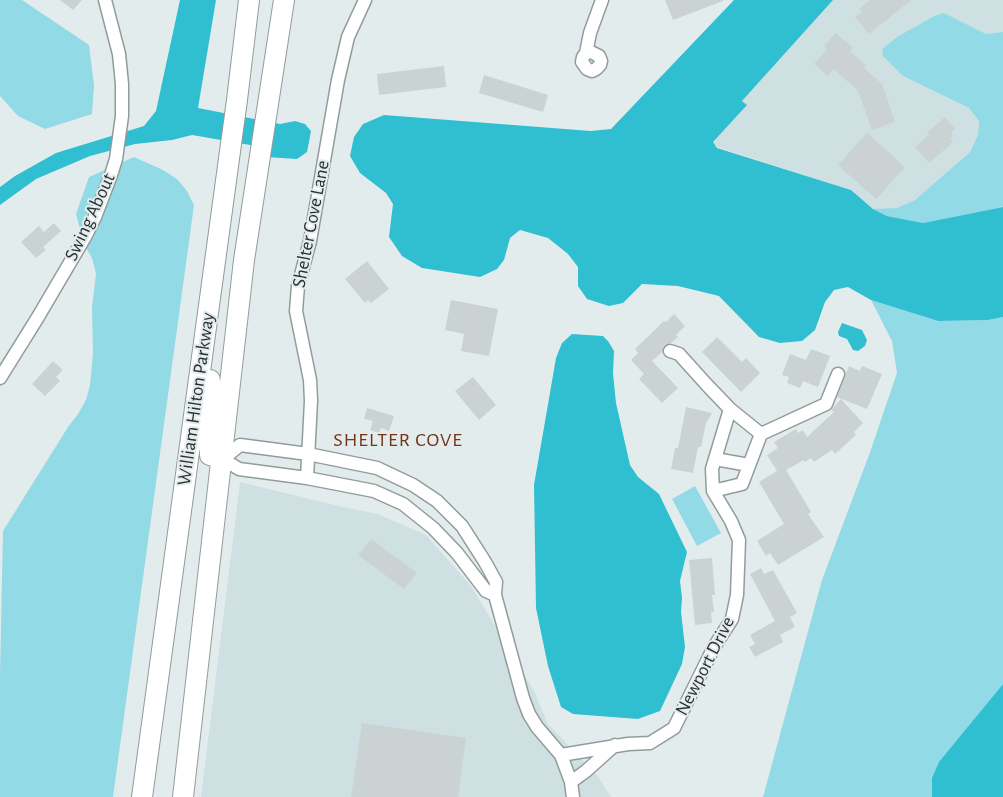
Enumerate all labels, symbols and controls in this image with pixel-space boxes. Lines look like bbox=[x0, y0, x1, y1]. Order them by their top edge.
street label: Shelter Cove Lane bbox=[287, 158, 335, 290]
street label: Swing About bbox=[60, 170, 120, 264]
street label: William Hilton Parkway bbox=[173, 311, 219, 487]
district label: SHELTER COVE bbox=[332, 428, 464, 452]
street label: Newport Drive bbox=[670, 613, 740, 719]

